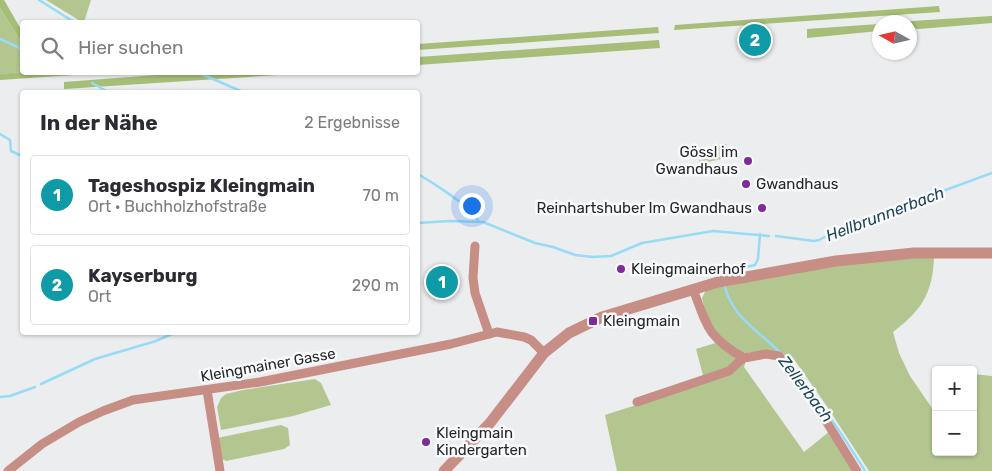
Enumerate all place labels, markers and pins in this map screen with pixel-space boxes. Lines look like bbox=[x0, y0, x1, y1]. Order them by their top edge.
pin: 2 bbox=[739, 21, 771, 59]
place label: Gössl im Gwandhaus bbox=[656, 143, 738, 178]
marker: Gössl im Gwandhaus bbox=[742, 155, 754, 167]
place label: Gwandhaus bbox=[756, 175, 839, 193]
marker: Gwandhaus bbox=[740, 178, 752, 190]
place label: Reinhartshuber Im Gwandhaus bbox=[536, 199, 752, 217]
marker: Reinhartshuber Im Gwandhaus bbox=[756, 202, 768, 214]
place label: Kleingmainerhof bbox=[631, 260, 746, 278]
pin: 1 bbox=[426, 263, 458, 301]
marker: Kleingmainerhof bbox=[615, 263, 627, 275]
place label: Kleingmain bbox=[603, 312, 680, 330]
marker: Kleingmain bbox=[587, 315, 599, 327]
place label: Kleingmain Kindergarten bbox=[436, 424, 527, 459]
marker: Kleingmain Kindergarten bbox=[420, 436, 432, 448]

